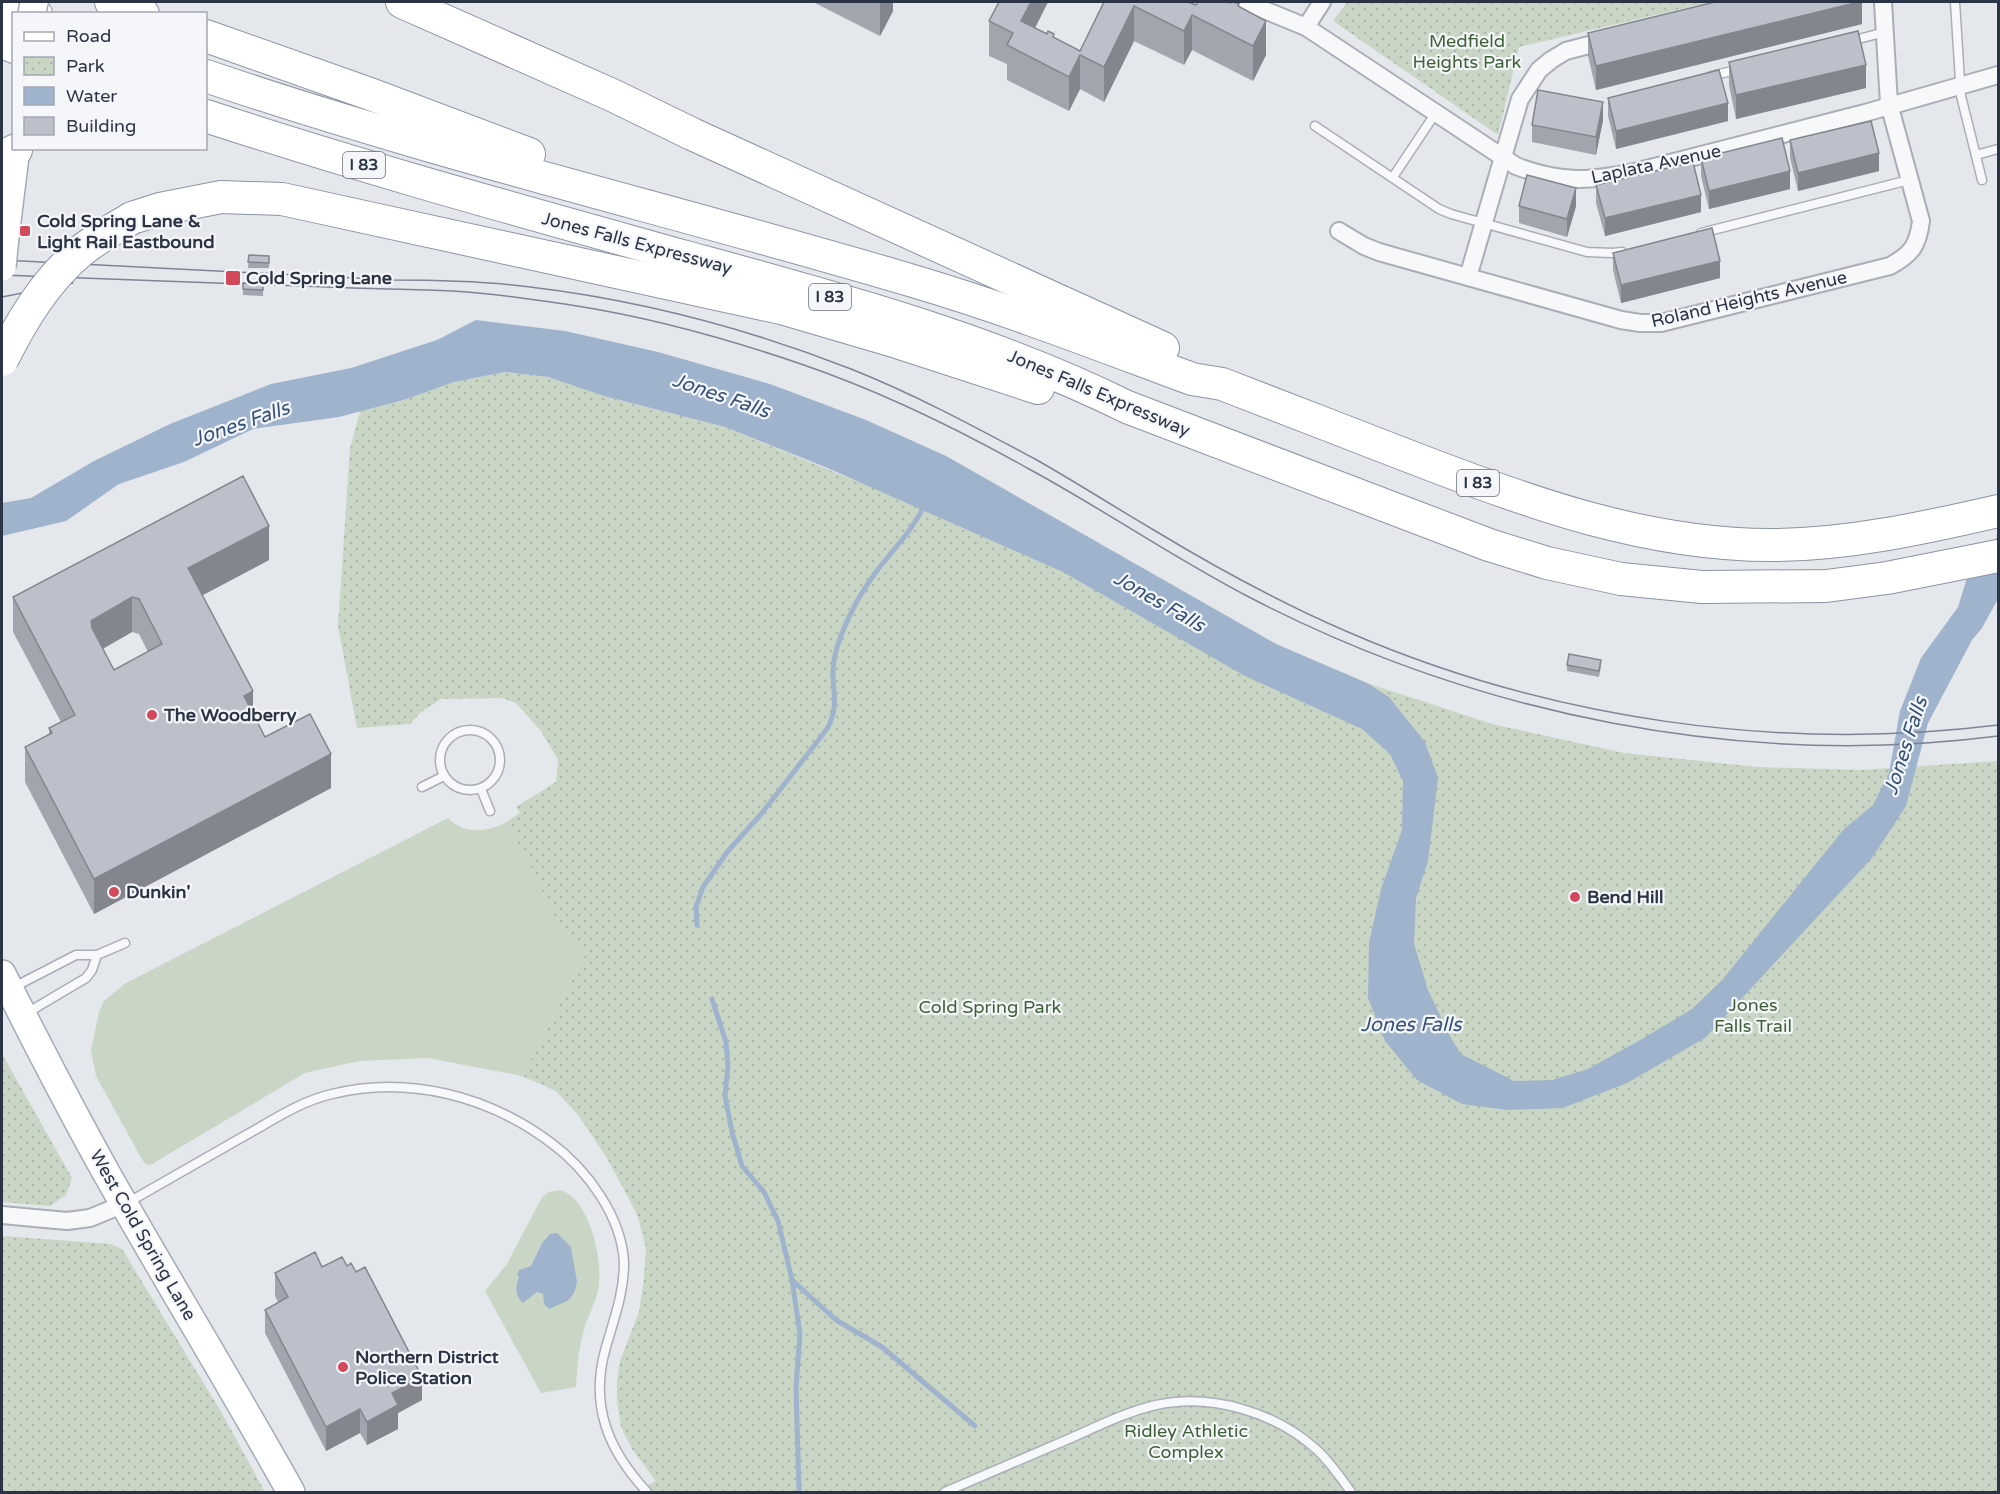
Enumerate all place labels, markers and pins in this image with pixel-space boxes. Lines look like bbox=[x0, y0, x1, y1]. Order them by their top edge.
place label: Cold Spring Lane & Light Rail Eastbound bbox=[37, 210, 215, 253]
marker: Cold Spring Lane & Light Rail Eastbound bbox=[18, 224, 32, 238]
place label: Cold Spring Lane bbox=[246, 267, 392, 289]
marker: Cold Spring Lane bbox=[224, 269, 242, 287]
place label: The Woodberry bbox=[163, 704, 297, 726]
marker: The Woodberry bbox=[145, 708, 159, 722]
place label: Dunkin' bbox=[126, 881, 191, 903]
marker: Dunkin' bbox=[107, 885, 121, 899]
place label: Bend Hill bbox=[1587, 886, 1663, 908]
marker: Bend Hill bbox=[1568, 890, 1582, 904]
place label: Northern District Police Station bbox=[355, 1346, 499, 1389]
marker: Northern District Police Station bbox=[336, 1360, 350, 1374]

